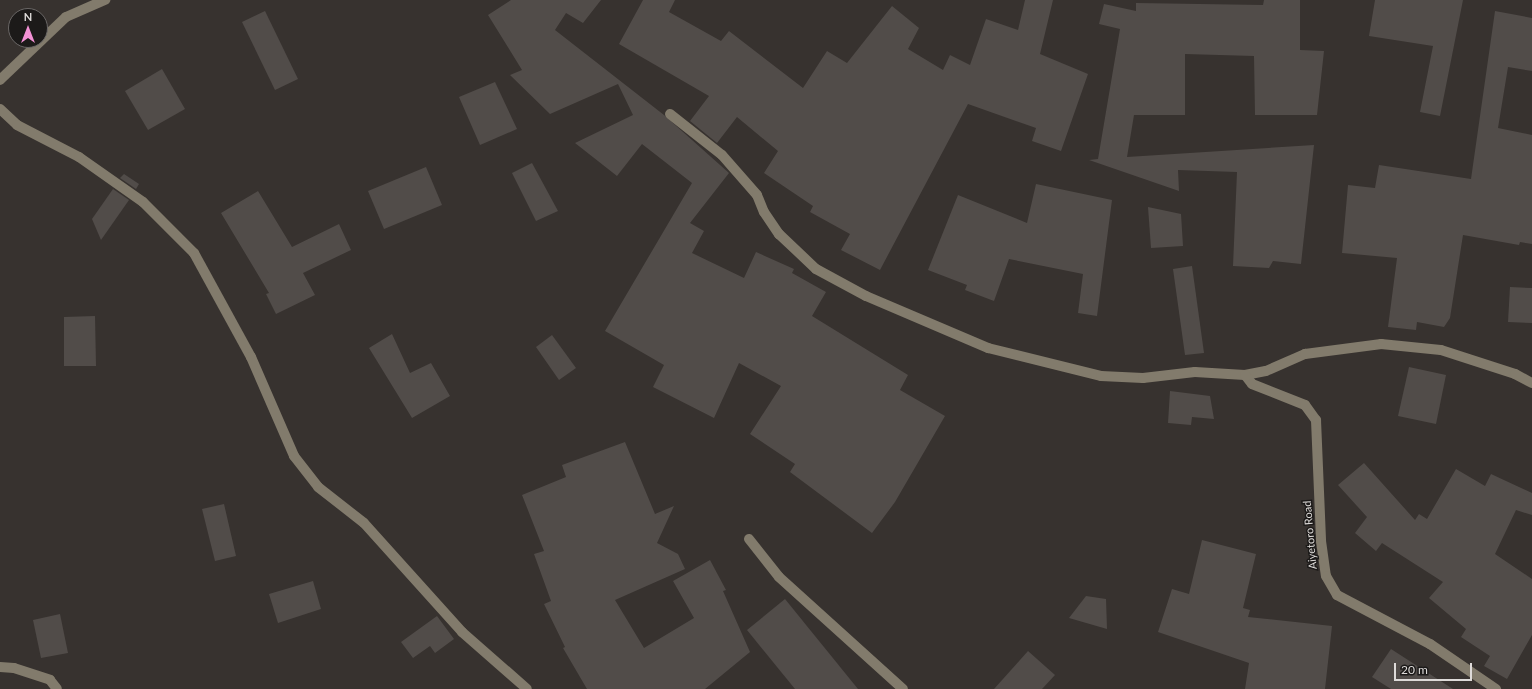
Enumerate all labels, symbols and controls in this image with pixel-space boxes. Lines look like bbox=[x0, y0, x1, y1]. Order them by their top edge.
north arrow bbox=[8, 8, 48, 48]
text: N bbox=[24, 10, 32, 23]
street label: Aiyetoro Road bbox=[1300, 500, 1320, 570]
scale bar bbox=[1396, 655, 1474, 681]
text: 20 m bbox=[1401, 662, 1428, 677]

